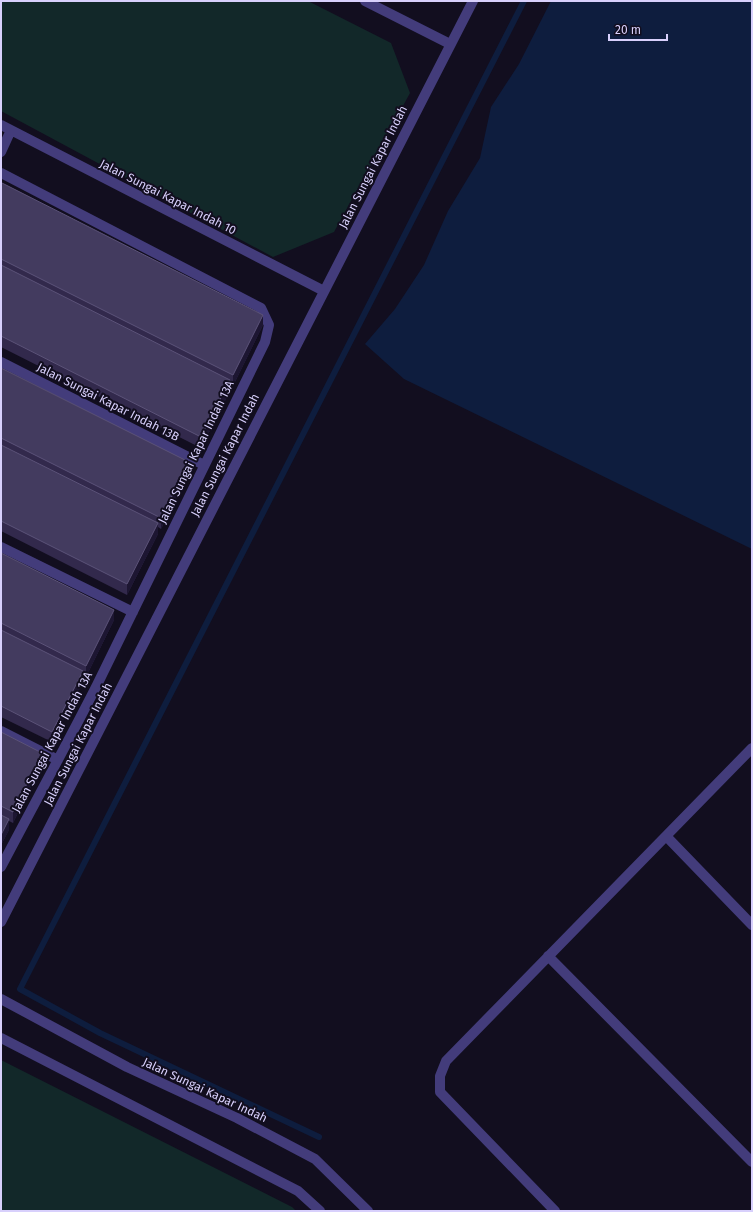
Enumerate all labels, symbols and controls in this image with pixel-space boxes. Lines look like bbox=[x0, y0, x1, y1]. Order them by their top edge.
scale bar bbox=[609, 16, 667, 42]
text: 20 m bbox=[615, 23, 641, 37]
street label: Jalan Sungai Kapar Indah bbox=[336, 103, 410, 231]
street label: Jalan Sungai Kapar Indah 10 bbox=[97, 156, 239, 238]
street label: Jalan Sungai Kapar Indah 13B bbox=[35, 360, 181, 444]
street label: Jalan Sungai Kapar Indah 13A bbox=[155, 378, 237, 526]
street label: Jalan Sungai Kapar Indah bbox=[188, 391, 262, 519]
street label: Jalan Sungai Kapar Indah 13A bbox=[9, 669, 95, 815]
street label: Jalan Sungai Kapar Indah bbox=[41, 680, 115, 808]
street label: Jalan Sungai Kapar Indah bbox=[140, 1055, 270, 1125]

